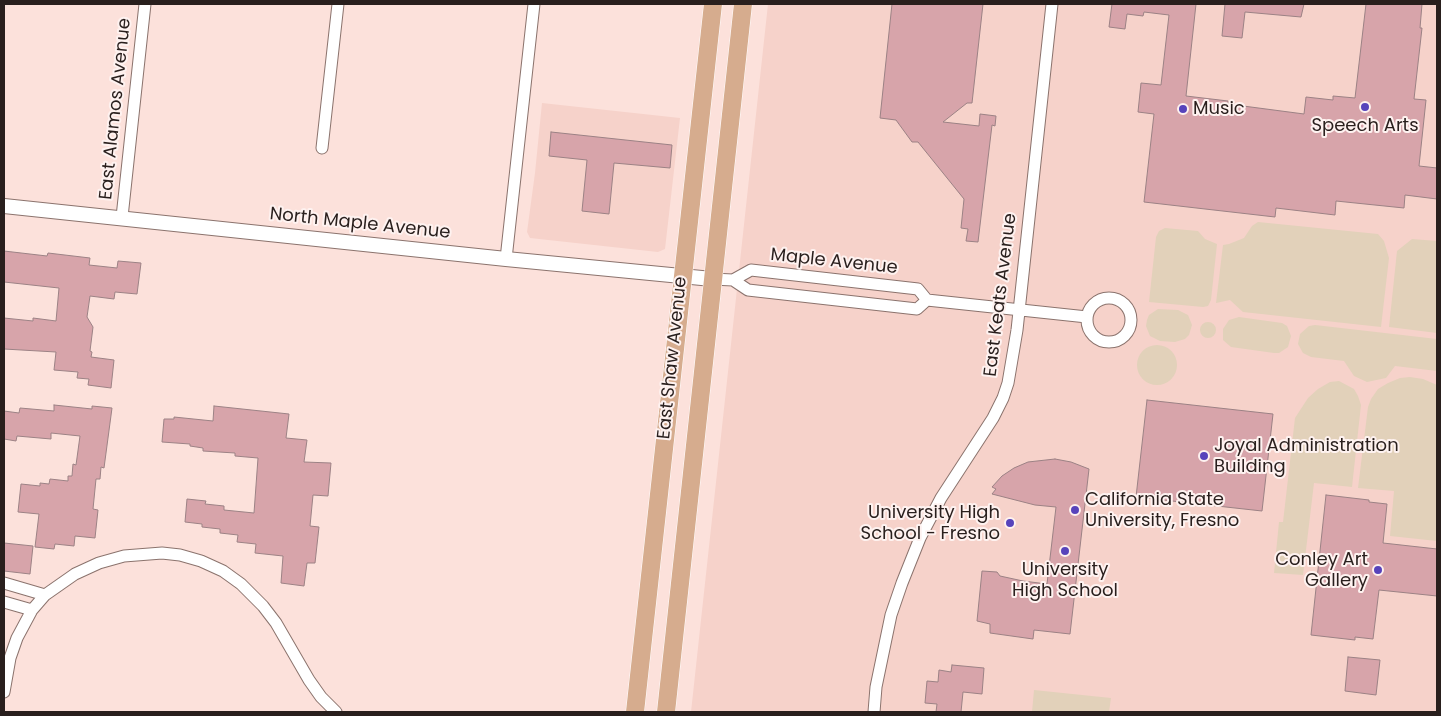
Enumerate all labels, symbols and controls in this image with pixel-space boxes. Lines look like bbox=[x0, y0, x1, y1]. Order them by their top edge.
street label: East Alamos Avenue bbox=[96, 17, 136, 201]
place label: Music bbox=[1193, 98, 1245, 120]
marker: Speech Arts bbox=[1359, 101, 1371, 113]
marker: Music bbox=[1177, 103, 1189, 115]
place label: Speech Arts bbox=[1311, 115, 1419, 137]
street label: North Maple Avenue bbox=[269, 204, 451, 244]
street label: East Keats Avenue bbox=[980, 212, 1022, 378]
street label: Maple Avenue bbox=[769, 245, 899, 279]
street label: East Shaw Avenue bbox=[654, 276, 692, 440]
place label: Joyal Administration Building bbox=[1214, 435, 1399, 478]
marker: Joyal Administration Building bbox=[1198, 450, 1210, 462]
place label: California State University, Fresno bbox=[1085, 489, 1239, 532]
place label: University High School - Fresno bbox=[861, 502, 1000, 544]
marker: California State University, Fresno bbox=[1069, 504, 1081, 516]
marker: University High School - Fresno bbox=[1004, 517, 1016, 529]
marker: University High School bbox=[1059, 545, 1071, 557]
place label: Conley Art Gallery bbox=[1275, 549, 1368, 592]
place label: University High School bbox=[1012, 559, 1118, 602]
marker: Conley Art Gallery bbox=[1372, 564, 1384, 576]

